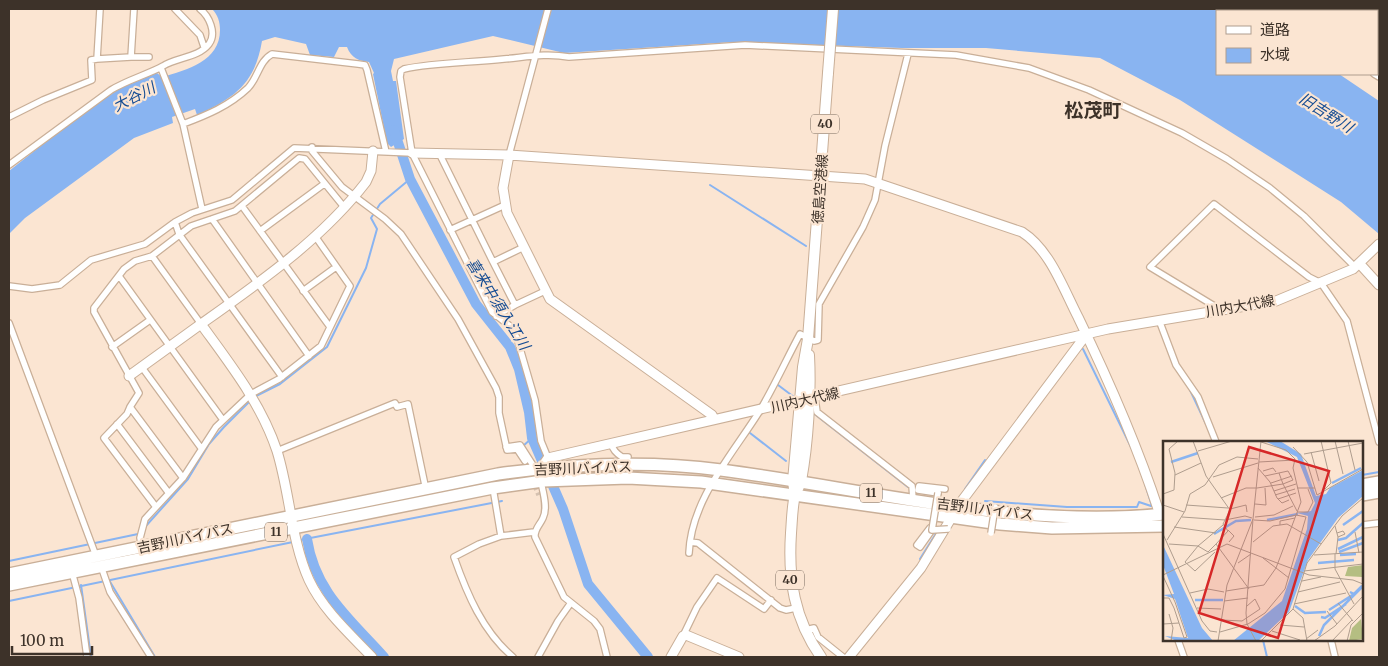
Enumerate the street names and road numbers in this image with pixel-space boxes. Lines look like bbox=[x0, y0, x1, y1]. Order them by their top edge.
road number: 40 bbox=[811, 115, 839, 134]
street label: 徳島空港線 bbox=[809, 153, 831, 225]
street label: 川内大代線 bbox=[1204, 291, 1276, 321]
street label: 川内大代線 bbox=[769, 383, 841, 417]
street label: 吉野川バイパス bbox=[534, 457, 632, 479]
road number: 11 bbox=[860, 483, 882, 502]
street label: 吉野川バイパス bbox=[935, 494, 1035, 524]
street label: 吉野川バイパス bbox=[135, 519, 235, 557]
road number: 11 bbox=[265, 522, 287, 542]
road number: 40 bbox=[776, 570, 804, 590]

